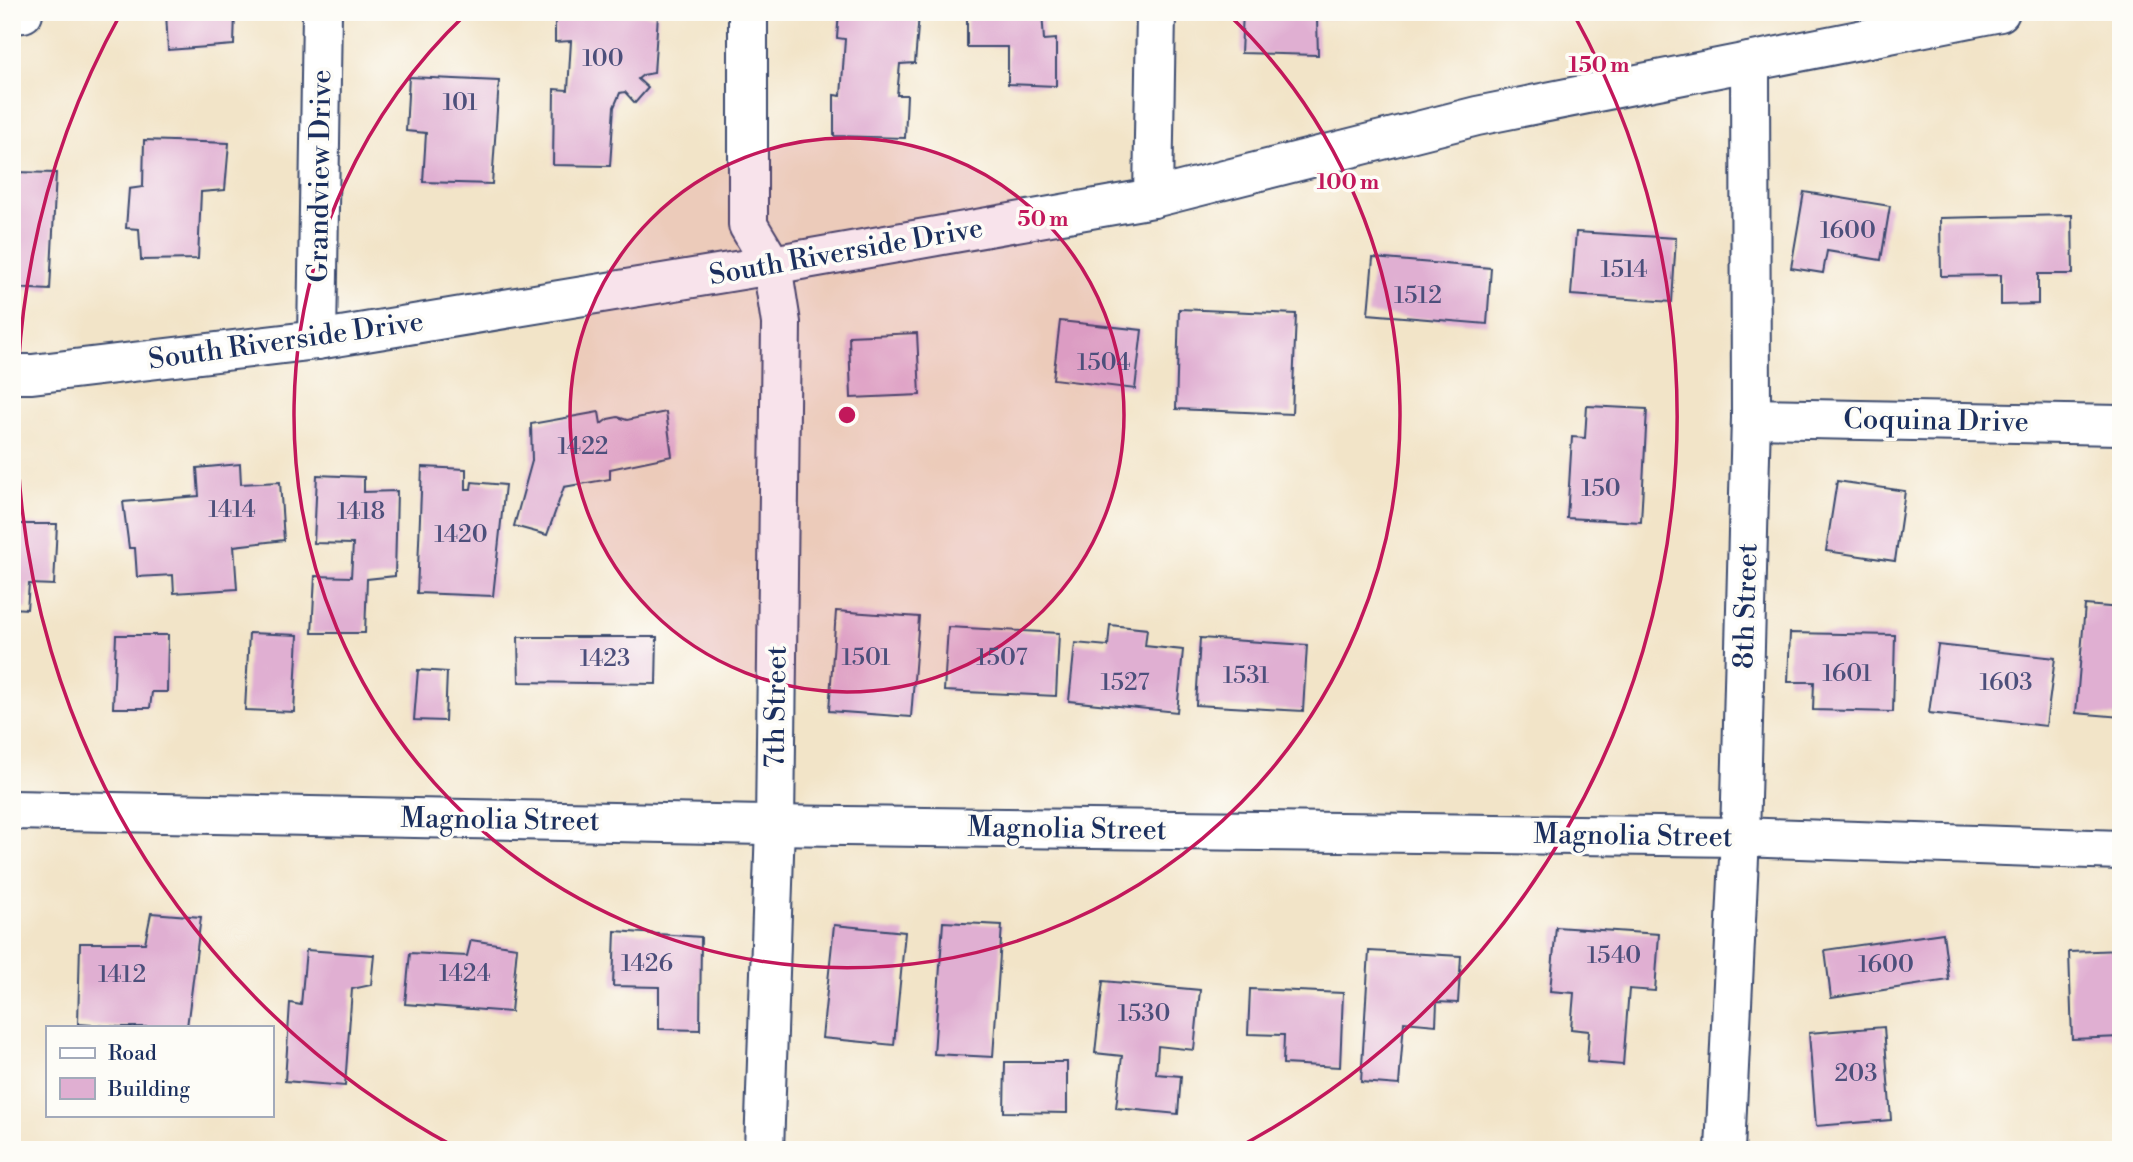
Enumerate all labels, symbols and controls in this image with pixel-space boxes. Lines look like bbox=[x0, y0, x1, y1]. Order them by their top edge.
house number: 100 bbox=[582, 44, 624, 74]
text: 150 m bbox=[1569, 53, 1629, 79]
street label: Grandview Drive bbox=[301, 69, 339, 283]
house number: 101 bbox=[442, 88, 478, 118]
text: 100 m bbox=[1317, 170, 1379, 196]
text: 50 m bbox=[1018, 207, 1068, 233]
street label: South Riverside Drive bbox=[706, 211, 986, 293]
house number: 1600 bbox=[1820, 216, 1876, 246]
house number: 1514 bbox=[1600, 255, 1648, 285]
house number: 1512 bbox=[1394, 281, 1442, 311]
street label: South Riverside Drive bbox=[146, 304, 426, 378]
house number: 1504 bbox=[1077, 348, 1131, 378]
street label: Coquina Drive bbox=[1843, 402, 2029, 440]
centre of rings bbox=[835, 403, 859, 427]
house number: 1422 bbox=[557, 432, 609, 462]
house number: 150 bbox=[1581, 474, 1621, 504]
house number: 1414 bbox=[208, 495, 256, 525]
house number: 1418 bbox=[337, 497, 385, 527]
house number: 1420 bbox=[434, 520, 488, 550]
street label: 8th Street bbox=[1726, 542, 1766, 670]
house number: 1501 bbox=[841, 643, 891, 673]
house number: 1507 bbox=[976, 643, 1028, 673]
house number: 1423 bbox=[580, 644, 630, 674]
street label: 7th Street bbox=[757, 645, 795, 769]
house number: 1601 bbox=[1822, 659, 1872, 689]
house number: 1531 bbox=[1223, 661, 1270, 691]
house number: 1527 bbox=[1100, 668, 1150, 698]
house number: 1603 bbox=[1979, 668, 2033, 698]
street label: Magnolia Street bbox=[400, 801, 600, 839]
street label: Magnolia Street bbox=[967, 810, 1167, 848]
street label: Magnolia Street bbox=[1533, 817, 1733, 855]
house number: 1540 bbox=[1587, 941, 1641, 971]
house number: 1426 bbox=[621, 949, 673, 979]
house number: 1600 bbox=[1858, 950, 1914, 980]
house number: 1424 bbox=[439, 959, 491, 989]
house number: 1412 bbox=[98, 960, 146, 990]
house number: 1530 bbox=[1118, 999, 1170, 1029]
legend bbox=[46, 1026, 273, 1116]
text: Road bbox=[108, 1041, 157, 1067]
house number: 203 bbox=[1835, 1059, 1877, 1089]
text: Building bbox=[107, 1077, 190, 1103]

